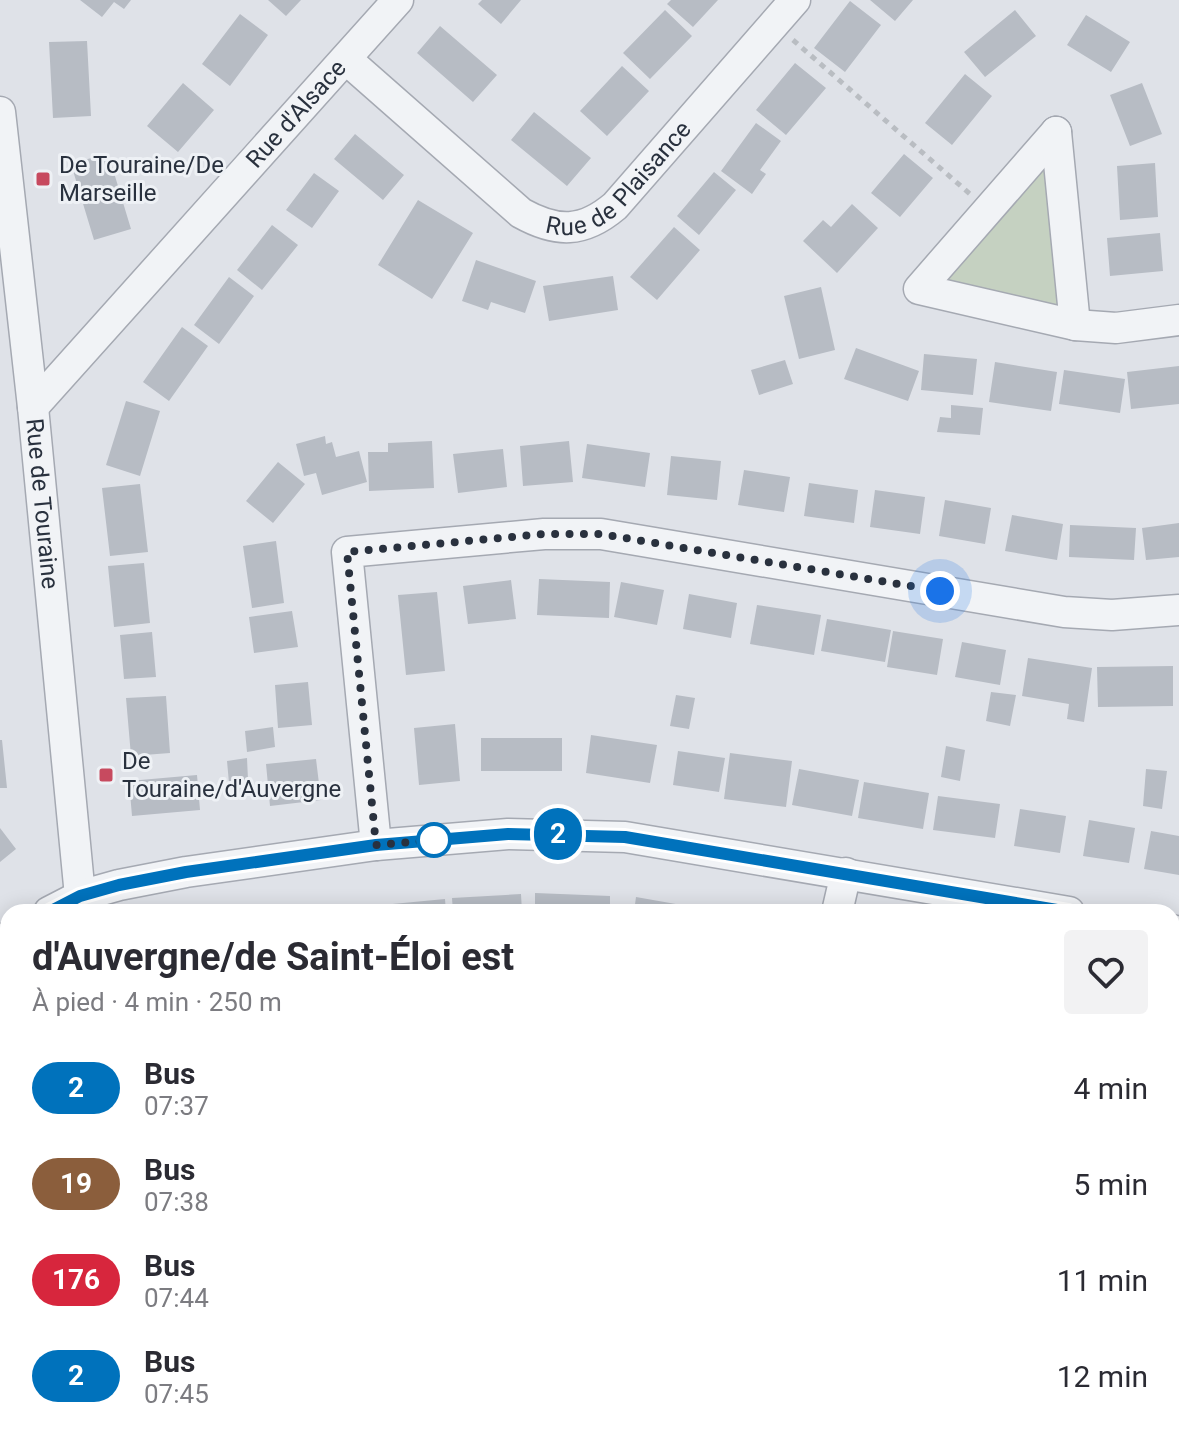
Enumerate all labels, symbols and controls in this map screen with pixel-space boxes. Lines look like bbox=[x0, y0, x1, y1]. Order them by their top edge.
street label: Rue d'Alsace bbox=[240, 54, 352, 173]
street label: Rue de Plaisance bbox=[543, 115, 697, 241]
place label: De Touraine/De Marseille bbox=[59, 151, 224, 207]
marker: De Touraine/De Marseille bbox=[34, 170, 52, 188]
street label: Rue de Touraine bbox=[20, 417, 64, 590]
your location bbox=[920, 571, 960, 611]
place label: De Touraine/d'Auvergne bbox=[122, 747, 341, 803]
marker: De Touraine/d'Auvergne bbox=[97, 766, 115, 784]
line badge: 2 bbox=[532, 808, 584, 860]
text: 2 bbox=[550, 817, 566, 850]
unlabelled marker bbox=[417, 823, 451, 857]
button: heart bbox=[1064, 930, 1148, 1014]
text: d'Auvergne/de Saint-Éloi est bbox=[32, 935, 514, 979]
text: À pied · 4 min · 250 m bbox=[32, 987, 282, 1017]
text: Bus bbox=[144, 1056, 195, 1091]
text: 2 bbox=[68, 1071, 84, 1104]
text: 4 min bbox=[1074, 1071, 1148, 1106]
text: 07:37 bbox=[144, 1091, 209, 1121]
text: Bus bbox=[144, 1152, 195, 1187]
text: 19 bbox=[60, 1167, 92, 1200]
text: 5 min bbox=[1074, 1167, 1148, 1202]
text: 07:38 bbox=[144, 1187, 209, 1217]
text: Bus bbox=[144, 1248, 195, 1283]
text: 176 bbox=[52, 1263, 100, 1296]
text: 11 min bbox=[1057, 1263, 1148, 1298]
text: 07:44 bbox=[144, 1283, 209, 1313]
text: Bus bbox=[144, 1344, 195, 1379]
text: 2 bbox=[68, 1359, 84, 1392]
text: 12 min bbox=[1057, 1359, 1148, 1394]
text: 07:45 bbox=[144, 1379, 209, 1409]

